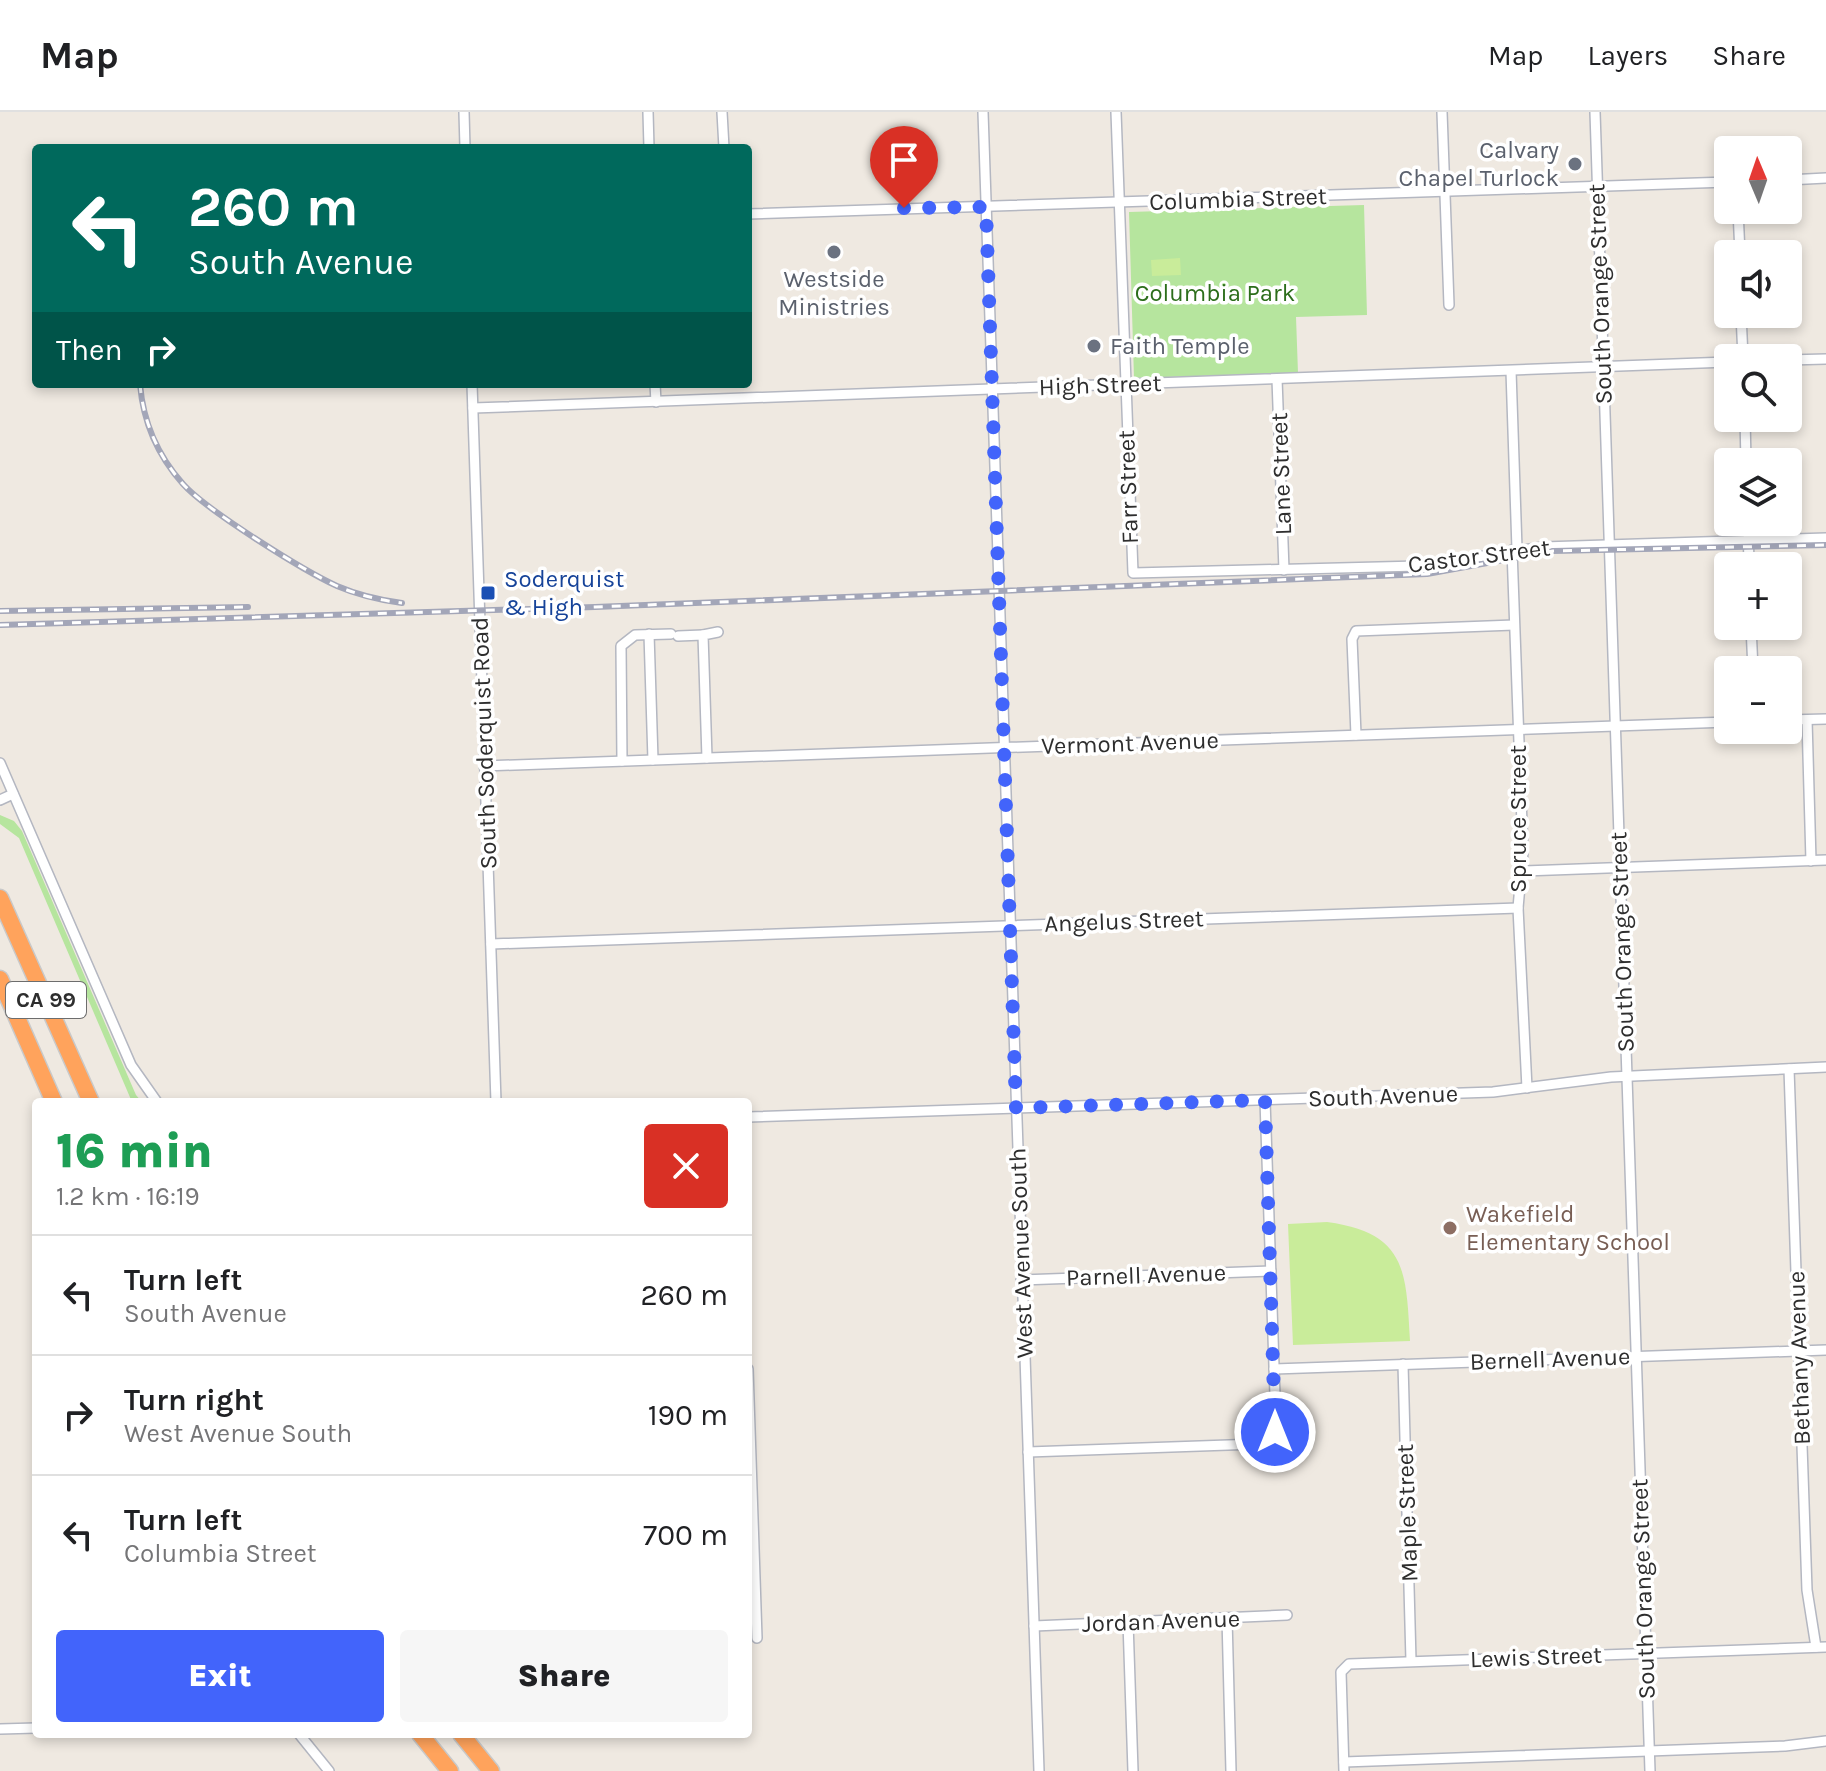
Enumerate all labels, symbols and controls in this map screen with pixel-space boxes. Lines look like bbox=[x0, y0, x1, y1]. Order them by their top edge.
text: Map bbox=[40, 33, 119, 78]
text: Map bbox=[1488, 39, 1543, 72]
text: Layers bbox=[1587, 39, 1668, 72]
text: Share bbox=[1712, 39, 1786, 72]
pin bbox=[870, 126, 938, 208]
place label: Calvary Chapel Turlock bbox=[1399, 136, 1559, 192]
north arrow bbox=[1714, 136, 1802, 224]
map controls bbox=[1714, 136, 1802, 744]
icon: arrive bbox=[882, 138, 926, 182]
marker: Calvary Chapel Turlock bbox=[1566, 155, 1584, 173]
text: 260 m bbox=[188, 174, 359, 239]
icon: left bbox=[56, 176, 160, 280]
street label: Columbia Street bbox=[1149, 182, 1327, 216]
street label: South Orange Street bbox=[1582, 183, 1618, 405]
button: sound bbox=[1714, 240, 1802, 328]
text: South Avenue bbox=[188, 241, 414, 283]
marker: Westside Ministries bbox=[825, 243, 843, 261]
place label: Westside Ministries bbox=[778, 265, 890, 321]
park label: Columbia Park bbox=[1135, 279, 1295, 307]
icon: right bbox=[139, 328, 183, 372]
text: Then bbox=[56, 332, 123, 368]
place label: Faith Temple bbox=[1110, 332, 1250, 360]
marker: Faith Temple bbox=[1085, 337, 1103, 355]
button: search bbox=[1714, 344, 1802, 432]
street label: High Street bbox=[1038, 369, 1162, 401]
street label: Lane Street bbox=[1265, 412, 1297, 536]
street label: Farr Street bbox=[1112, 429, 1144, 545]
button: layers bbox=[1714, 448, 1802, 536]
street label: Castor Street bbox=[1406, 533, 1552, 579]
button: + bbox=[1714, 552, 1802, 640]
place label: Soderquist & High bbox=[504, 565, 624, 621]
marker: Soderquist & High bbox=[479, 584, 497, 602]
street label: South Soderquist Road bbox=[466, 616, 502, 870]
button: − bbox=[1714, 656, 1802, 744]
street label: Vermont Avenue bbox=[1041, 726, 1219, 760]
street label: Spruce Street bbox=[1504, 745, 1532, 893]
street label: South Orange Street bbox=[1604, 831, 1640, 1053]
street label: Angelus Street bbox=[1044, 904, 1204, 938]
road number: CA 99 bbox=[6, 982, 86, 1018]
street label: South Avenue bbox=[1307, 1079, 1459, 1113]
text: 16 min bbox=[56, 1123, 213, 1179]
button: close bbox=[644, 1124, 728, 1208]
street label: West Avenue South bbox=[1003, 1147, 1039, 1359]
text: 1.2 km · 16:19 bbox=[56, 1181, 200, 1212]
place label: Wakefield Elementary School bbox=[1466, 1200, 1670, 1256]
marker: Wakefield Elementary School bbox=[1441, 1219, 1459, 1237]
street label: Parnell Avenue bbox=[1066, 1258, 1226, 1292]
text: Turn left bbox=[124, 1262, 242, 1298]
street label: Bethany Avenue bbox=[1782, 1270, 1816, 1446]
icon: left bbox=[56, 1273, 100, 1317]
text: 260 m bbox=[640, 1277, 728, 1313]
text: South Avenue bbox=[124, 1298, 287, 1329]
street label: Bernell Avenue bbox=[1469, 1342, 1631, 1376]
text: Turn right bbox=[124, 1382, 264, 1418]
position arrow bbox=[1233, 1390, 1317, 1474]
icon: right bbox=[56, 1393, 100, 1437]
text: 190 m bbox=[648, 1397, 728, 1433]
text: West Avenue South bbox=[124, 1418, 352, 1449]
street label: Maple Street bbox=[1391, 1443, 1423, 1583]
street label: South Orange Street bbox=[1625, 1478, 1661, 1700]
text: Turn left bbox=[124, 1502, 242, 1538]
icon: left bbox=[56, 1513, 100, 1557]
text: 700 m bbox=[643, 1517, 728, 1553]
text: Columbia Street bbox=[124, 1538, 317, 1569]
street label: Jordan Avenue bbox=[1082, 1604, 1240, 1638]
button: Exit bbox=[56, 1630, 384, 1722]
button: Share bbox=[400, 1630, 728, 1722]
street label: Lewis Street bbox=[1469, 1641, 1603, 1673]

